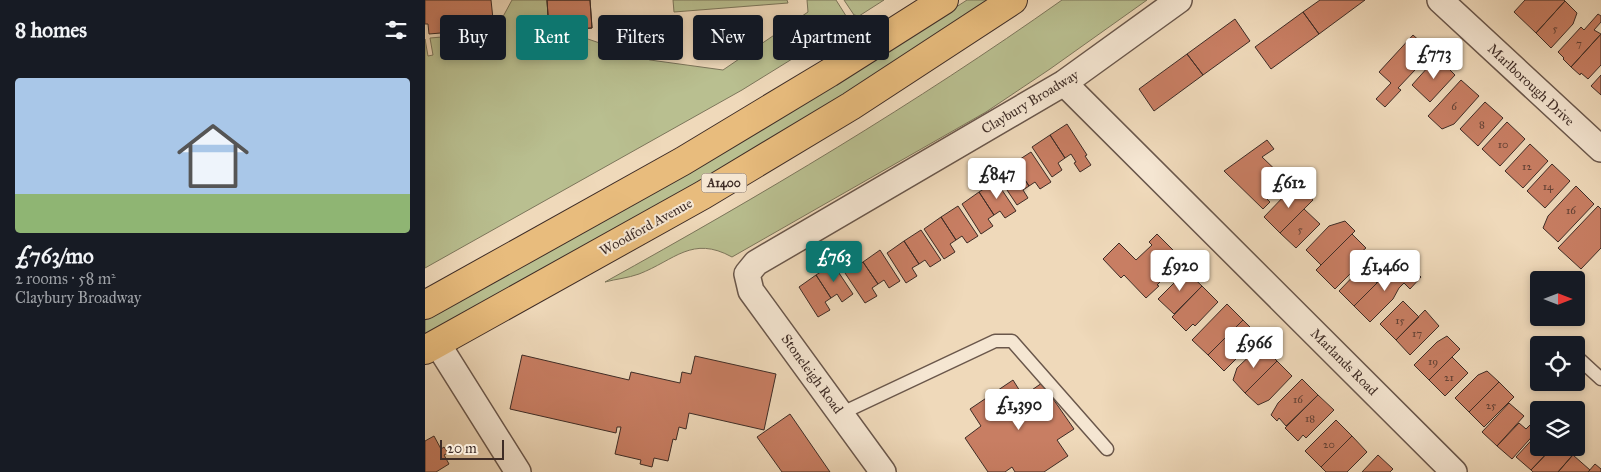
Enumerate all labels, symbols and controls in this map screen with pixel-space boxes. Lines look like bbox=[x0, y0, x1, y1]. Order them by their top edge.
chip: Buy bbox=[440, 15, 506, 60]
chip: Rent bbox=[516, 15, 588, 60]
chip: Filters bbox=[598, 15, 683, 60]
chip: New bbox=[693, 15, 763, 60]
chip: Apartment bbox=[773, 15, 889, 60]
icon: filters bbox=[382, 16, 410, 44]
text: 8 homes bbox=[15, 17, 87, 43]
house number: 5 bbox=[1552, 22, 1558, 35]
house number: 7 bbox=[1576, 37, 1582, 50]
pin: £773 bbox=[1404, 38, 1464, 80]
street label: Marlborough Drive bbox=[1484, 40, 1578, 130]
text: £773 bbox=[1417, 44, 1451, 63]
street label: Claybury Broadway bbox=[978, 66, 1082, 138]
house number: 6 bbox=[1451, 100, 1457, 113]
icon: home bbox=[168, 111, 258, 201]
house number: 8 bbox=[1479, 118, 1485, 131]
house number: 10 bbox=[1498, 138, 1508, 151]
pin: £847 bbox=[967, 158, 1027, 200]
house number: 12 bbox=[1522, 160, 1532, 173]
text: £847 bbox=[979, 164, 1015, 183]
pin: £612 bbox=[1259, 166, 1319, 209]
text: £612 bbox=[1272, 173, 1306, 192]
road number: A1400 bbox=[701, 174, 747, 192]
house number: 14 bbox=[1543, 180, 1554, 193]
street label: Woodford Avenue bbox=[597, 195, 695, 259]
house number: 16 bbox=[1566, 204, 1576, 217]
house number: 5 bbox=[1297, 223, 1303, 236]
pin: £763 bbox=[804, 240, 864, 283]
text: £763/mo bbox=[15, 243, 94, 269]
text: £763 bbox=[817, 247, 851, 266]
pin: £920 bbox=[1150, 250, 1210, 292]
pin: £1,460 bbox=[1344, 250, 1426, 292]
text: £920 bbox=[1162, 256, 1198, 275]
text: £1,460 bbox=[1361, 256, 1409, 275]
text: 2 rooms · 58 m² bbox=[15, 269, 116, 288]
north arrow bbox=[1530, 271, 1585, 326]
map controls bbox=[1530, 271, 1585, 456]
text: Claybury Broadway bbox=[15, 288, 141, 307]
house number: 15 bbox=[1395, 314, 1405, 327]
street label: Marlands Road bbox=[1307, 325, 1381, 399]
pin: £966 bbox=[1224, 326, 1284, 369]
house number: 17 bbox=[1412, 327, 1422, 340]
street label: Stoneleigh Road bbox=[777, 331, 847, 417]
text: £966 bbox=[1236, 333, 1272, 352]
button: locate bbox=[1530, 336, 1585, 391]
house number: 19 bbox=[1428, 355, 1438, 368]
house number: 21 bbox=[1444, 371, 1454, 384]
pin: £1,390 bbox=[978, 388, 1060, 431]
house number: 16 bbox=[1293, 393, 1303, 406]
text: £1,390 bbox=[996, 395, 1042, 414]
house number: 25 bbox=[1486, 399, 1496, 412]
button: layers bbox=[1530, 401, 1585, 456]
house number: 18 bbox=[1305, 412, 1315, 425]
scale bar bbox=[440, 437, 504, 460]
house number: 20 bbox=[1323, 438, 1335, 451]
text: 20 m bbox=[447, 440, 477, 457]

